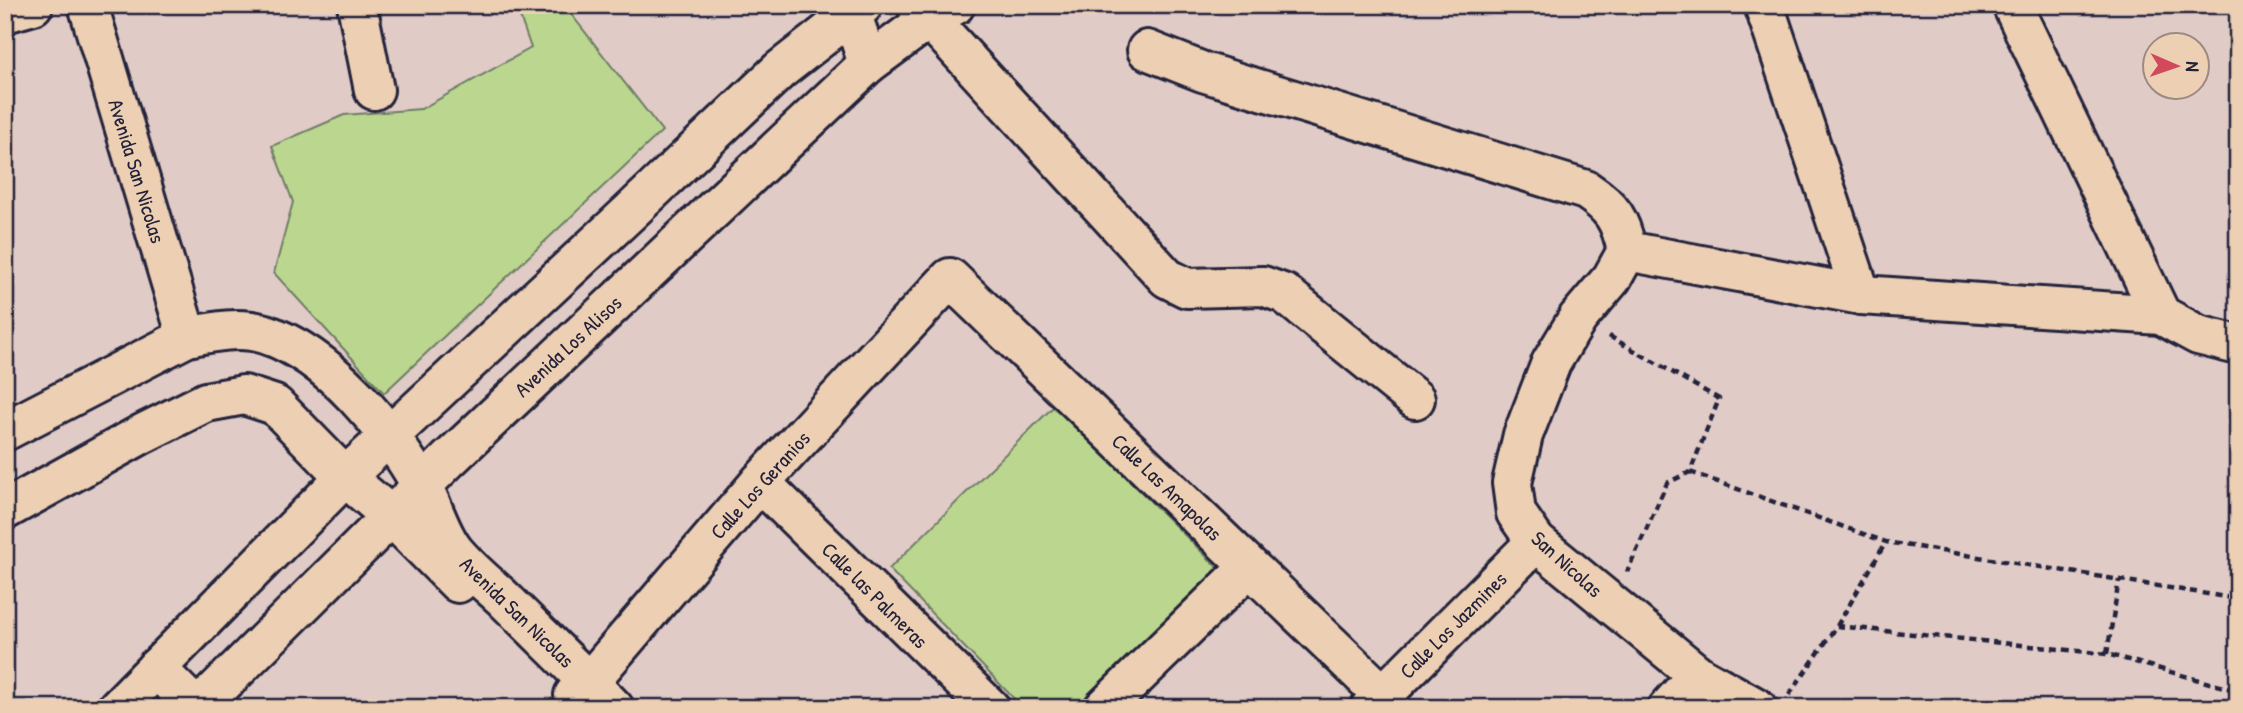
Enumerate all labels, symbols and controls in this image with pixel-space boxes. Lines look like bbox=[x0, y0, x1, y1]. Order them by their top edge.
north arrow bbox=[2142, 32, 2212, 102]
text: N bbox=[2180, 61, 2206, 72]
street label: Avenida San Nicolas bbox=[101, 95, 173, 247]
street label: Avenida Los Alisos bbox=[508, 289, 628, 403]
street label: Calle Los Geranios bbox=[703, 425, 817, 545]
street label: Calle Las Amapolas bbox=[1105, 427, 1229, 547]
street label: San Nicolas bbox=[1525, 524, 1609, 604]
street label: Calle las Palmeras bbox=[815, 535, 935, 655]
street label: Avenida San Nicolas bbox=[453, 550, 581, 674]
street label: Calle Los Jazmines bbox=[1393, 565, 1513, 685]

